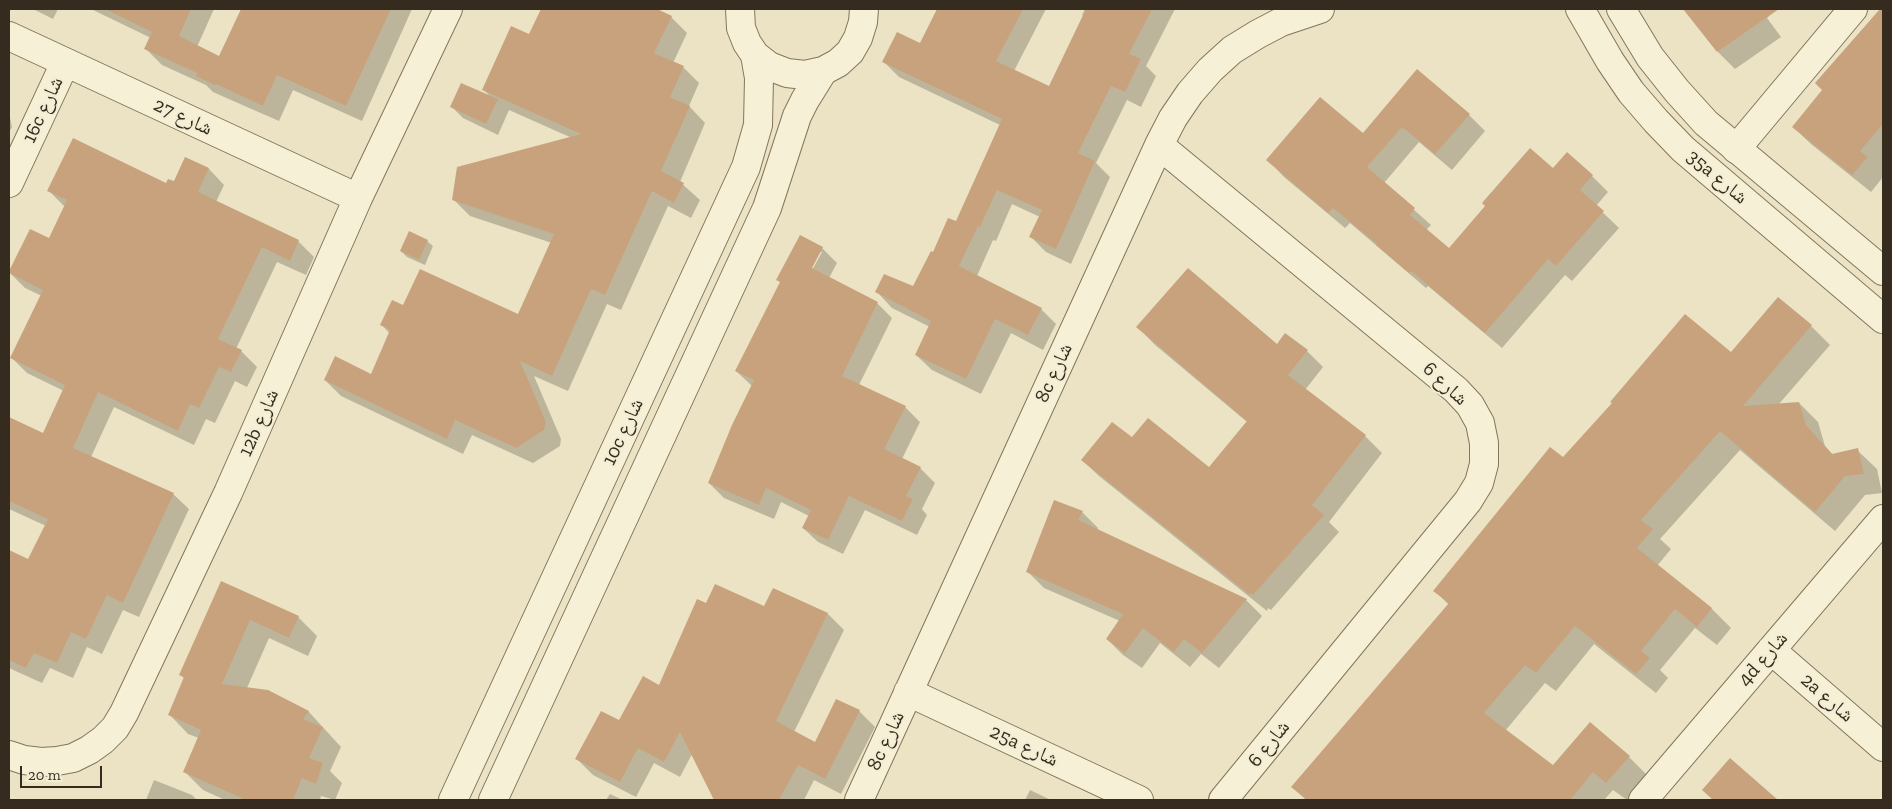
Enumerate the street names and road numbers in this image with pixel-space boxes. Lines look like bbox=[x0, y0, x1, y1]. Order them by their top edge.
street label: 16c شارع bbox=[17, 73, 69, 147]
street label: شارع 27 bbox=[150, 93, 216, 141]
street label: 35a شارع bbox=[1682, 145, 1752, 209]
street label: 8c شارع bbox=[1030, 340, 1078, 406]
street label: شارع 6 bbox=[1417, 357, 1473, 411]
street label: 12b شارع bbox=[234, 386, 284, 460]
street label: 10c شارع bbox=[597, 395, 649, 469]
street label: 4d شارع bbox=[1733, 627, 1793, 691]
street label: 2a شارع bbox=[1796, 668, 1858, 728]
street label: 8c شارع bbox=[862, 708, 910, 774]
street label: شارع 6 bbox=[1243, 716, 1295, 772]
street label: 25a شارع bbox=[986, 720, 1062, 772]

